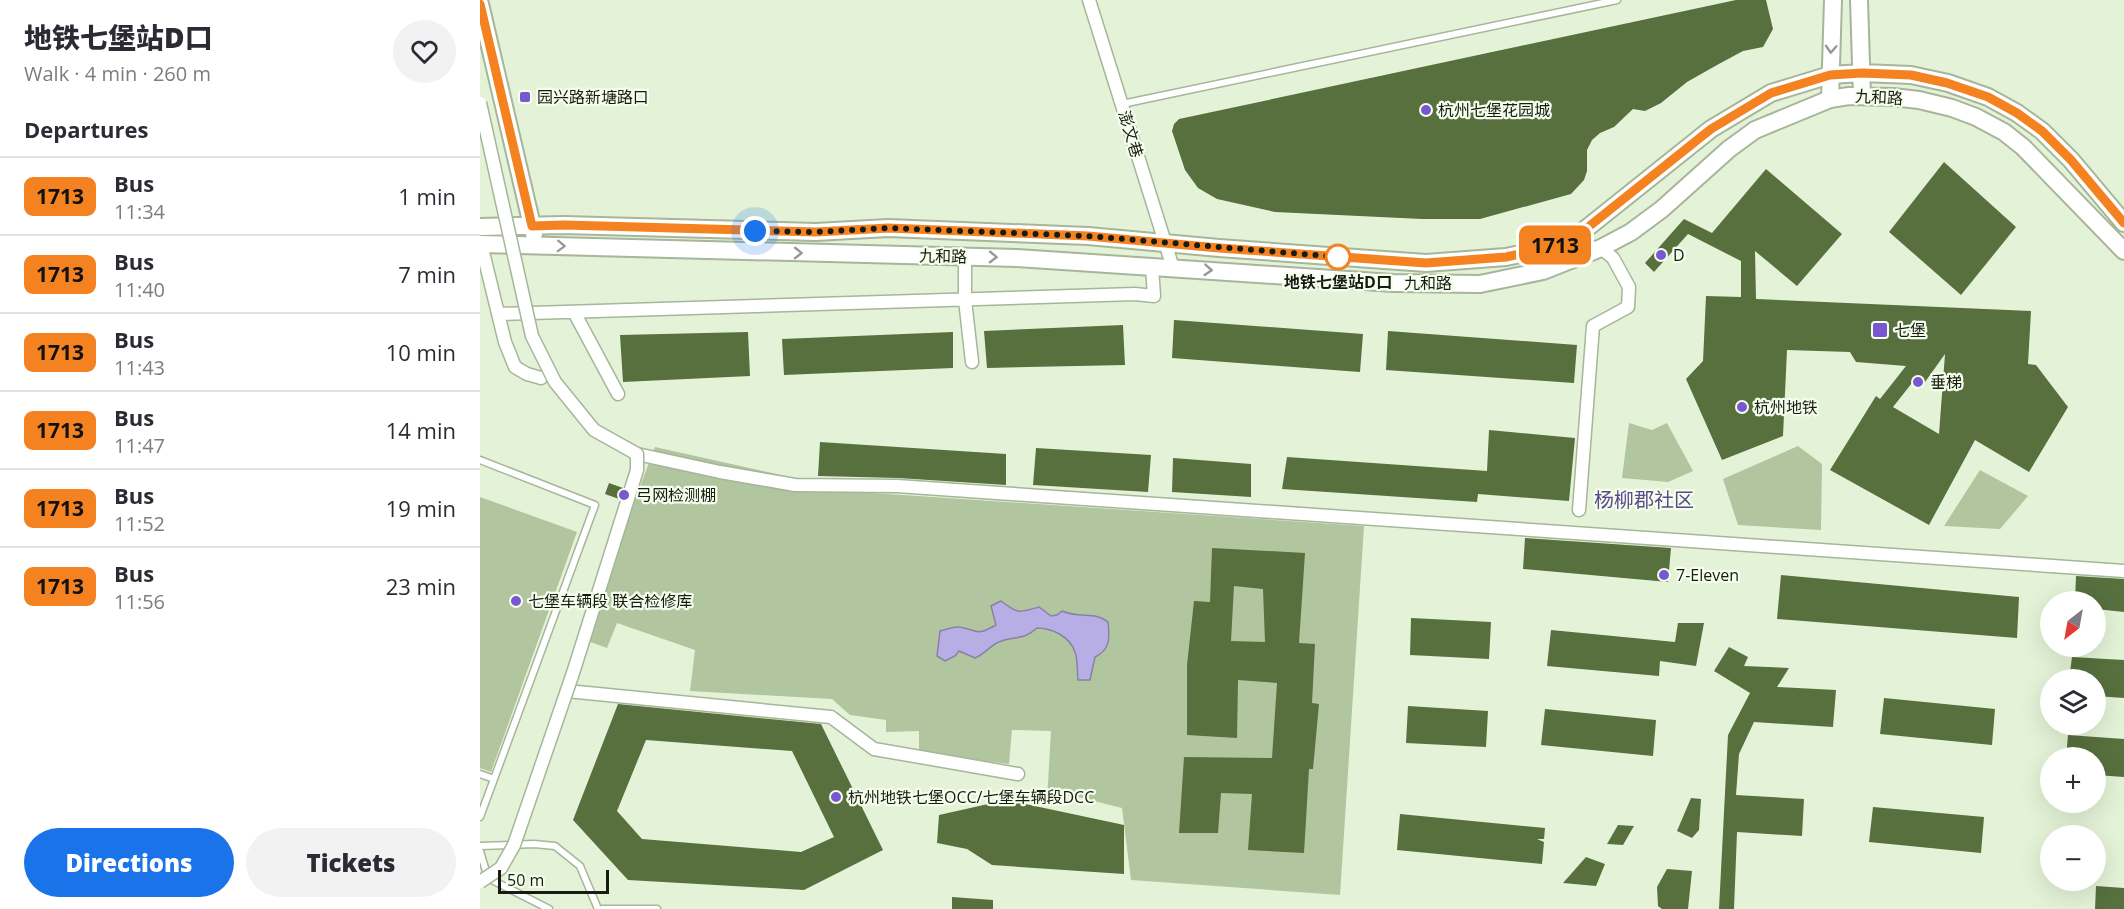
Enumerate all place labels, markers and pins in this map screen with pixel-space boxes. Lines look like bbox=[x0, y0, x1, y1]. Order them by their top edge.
place label: 园兴路新塘路口 bbox=[537, 86, 649, 108]
marker: 园兴路新塘路口 bbox=[518, 90, 532, 104]
place label: 杭州七堡花园城 bbox=[1438, 99, 1550, 121]
marker: 杭州七堡花园城 bbox=[1419, 103, 1433, 117]
marker: 地铁七堡站D口 bbox=[1325, 244, 1351, 270]
place label: D bbox=[1673, 244, 1685, 266]
marker: D bbox=[1654, 248, 1668, 262]
place label: 地铁七堡站D口 bbox=[1284, 271, 1392, 293]
place label: 七堡 bbox=[1894, 319, 1926, 341]
marker: 七堡 bbox=[1871, 321, 1889, 339]
place label: 垂梯 bbox=[1930, 371, 1962, 393]
marker: 垂梯 bbox=[1911, 375, 1925, 389]
place label: 杭州地铁 bbox=[1754, 396, 1818, 418]
marker: 杭州地铁 bbox=[1735, 400, 1749, 414]
place label: 弓网检测棚 bbox=[636, 484, 716, 506]
marker: 弓网检测棚 bbox=[617, 488, 631, 502]
place label: 7-Eleven bbox=[1676, 564, 1739, 586]
marker: 7-Eleven bbox=[1657, 568, 1671, 582]
place label: 七堡车辆段 联合检修库 bbox=[528, 590, 692, 612]
marker: 七堡车辆段 联合检修库 bbox=[509, 594, 523, 608]
place label: 杭州地铁七堡OCC/七堡车辆段DCC bbox=[848, 786, 1094, 808]
marker: 杭州地铁七堡OCC/七堡车辆段DCC bbox=[829, 790, 843, 804]

